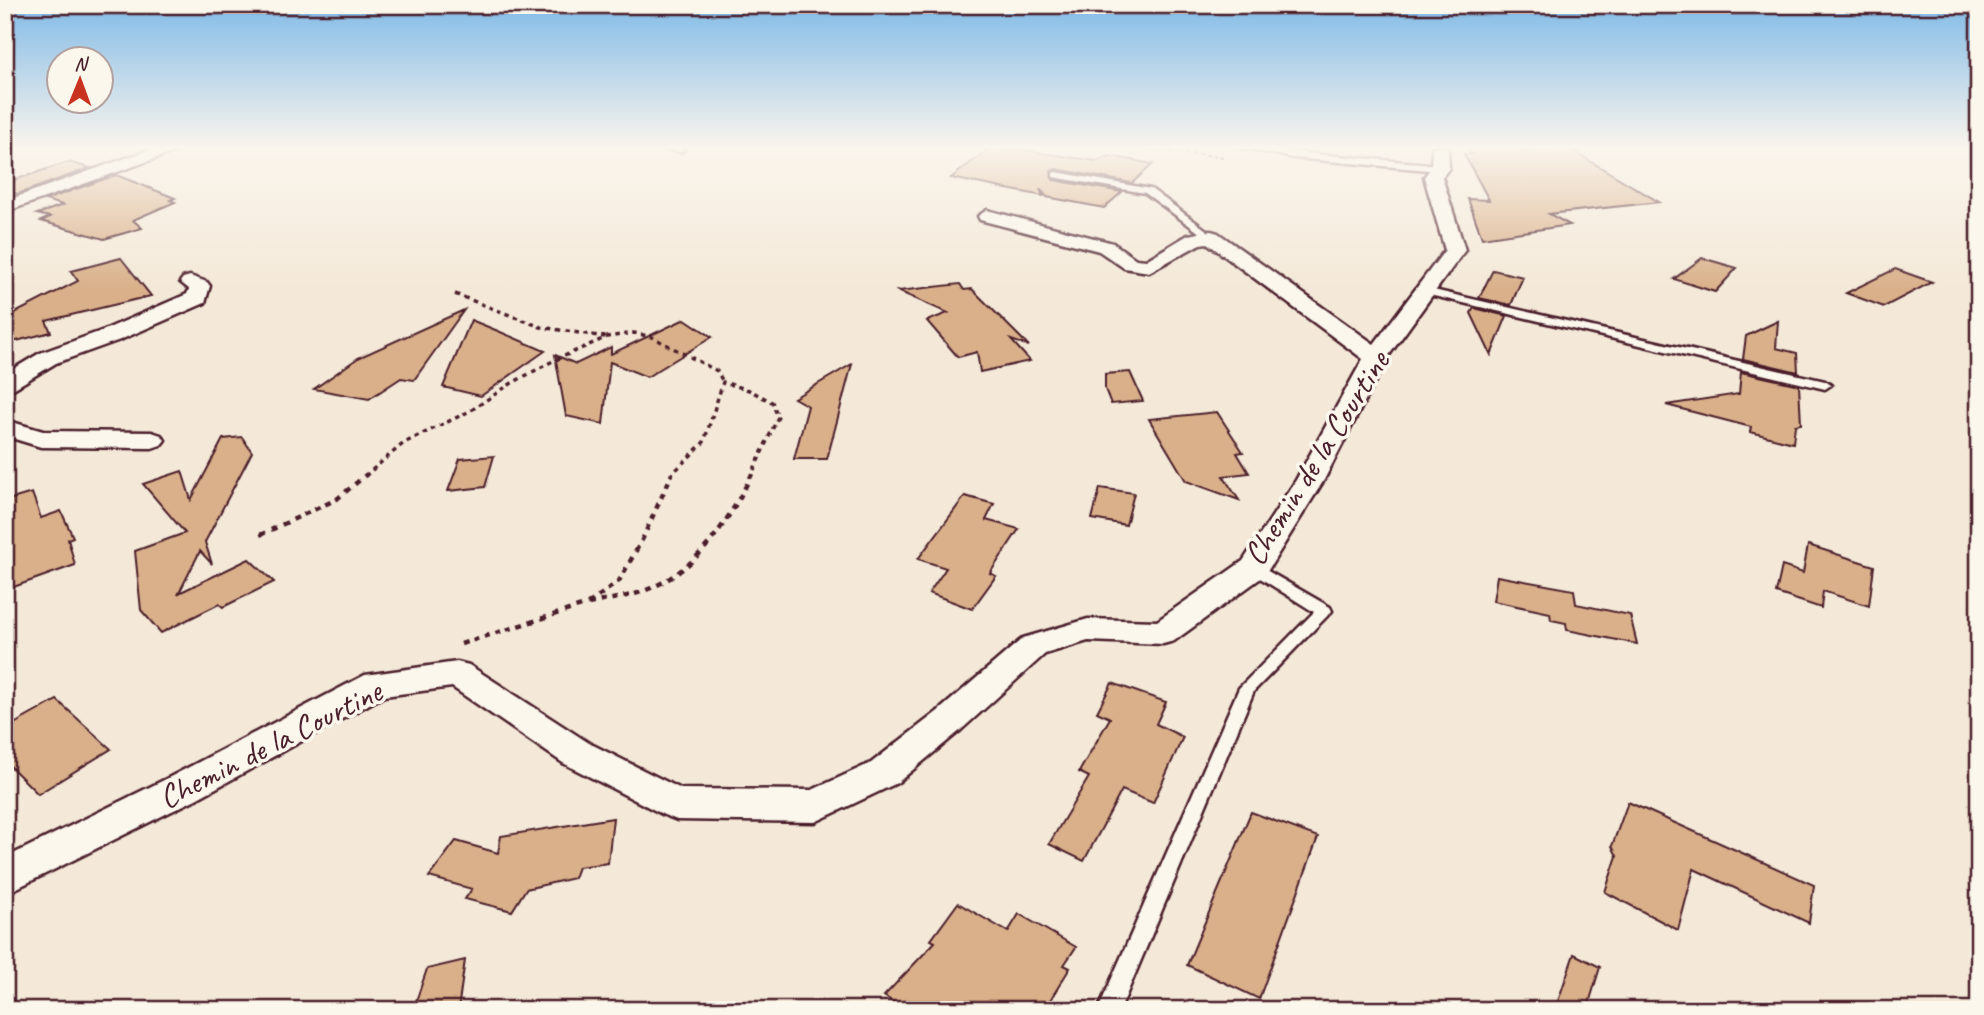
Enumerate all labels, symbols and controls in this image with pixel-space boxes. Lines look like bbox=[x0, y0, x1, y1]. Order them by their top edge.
north arrow bbox=[46, 46, 116, 116]
text: N bbox=[74, 52, 90, 76]
street label: Chemin de la Courtine bbox=[1233, 341, 1400, 573]
street label: Chemin de la Courtine bbox=[151, 669, 391, 818]

